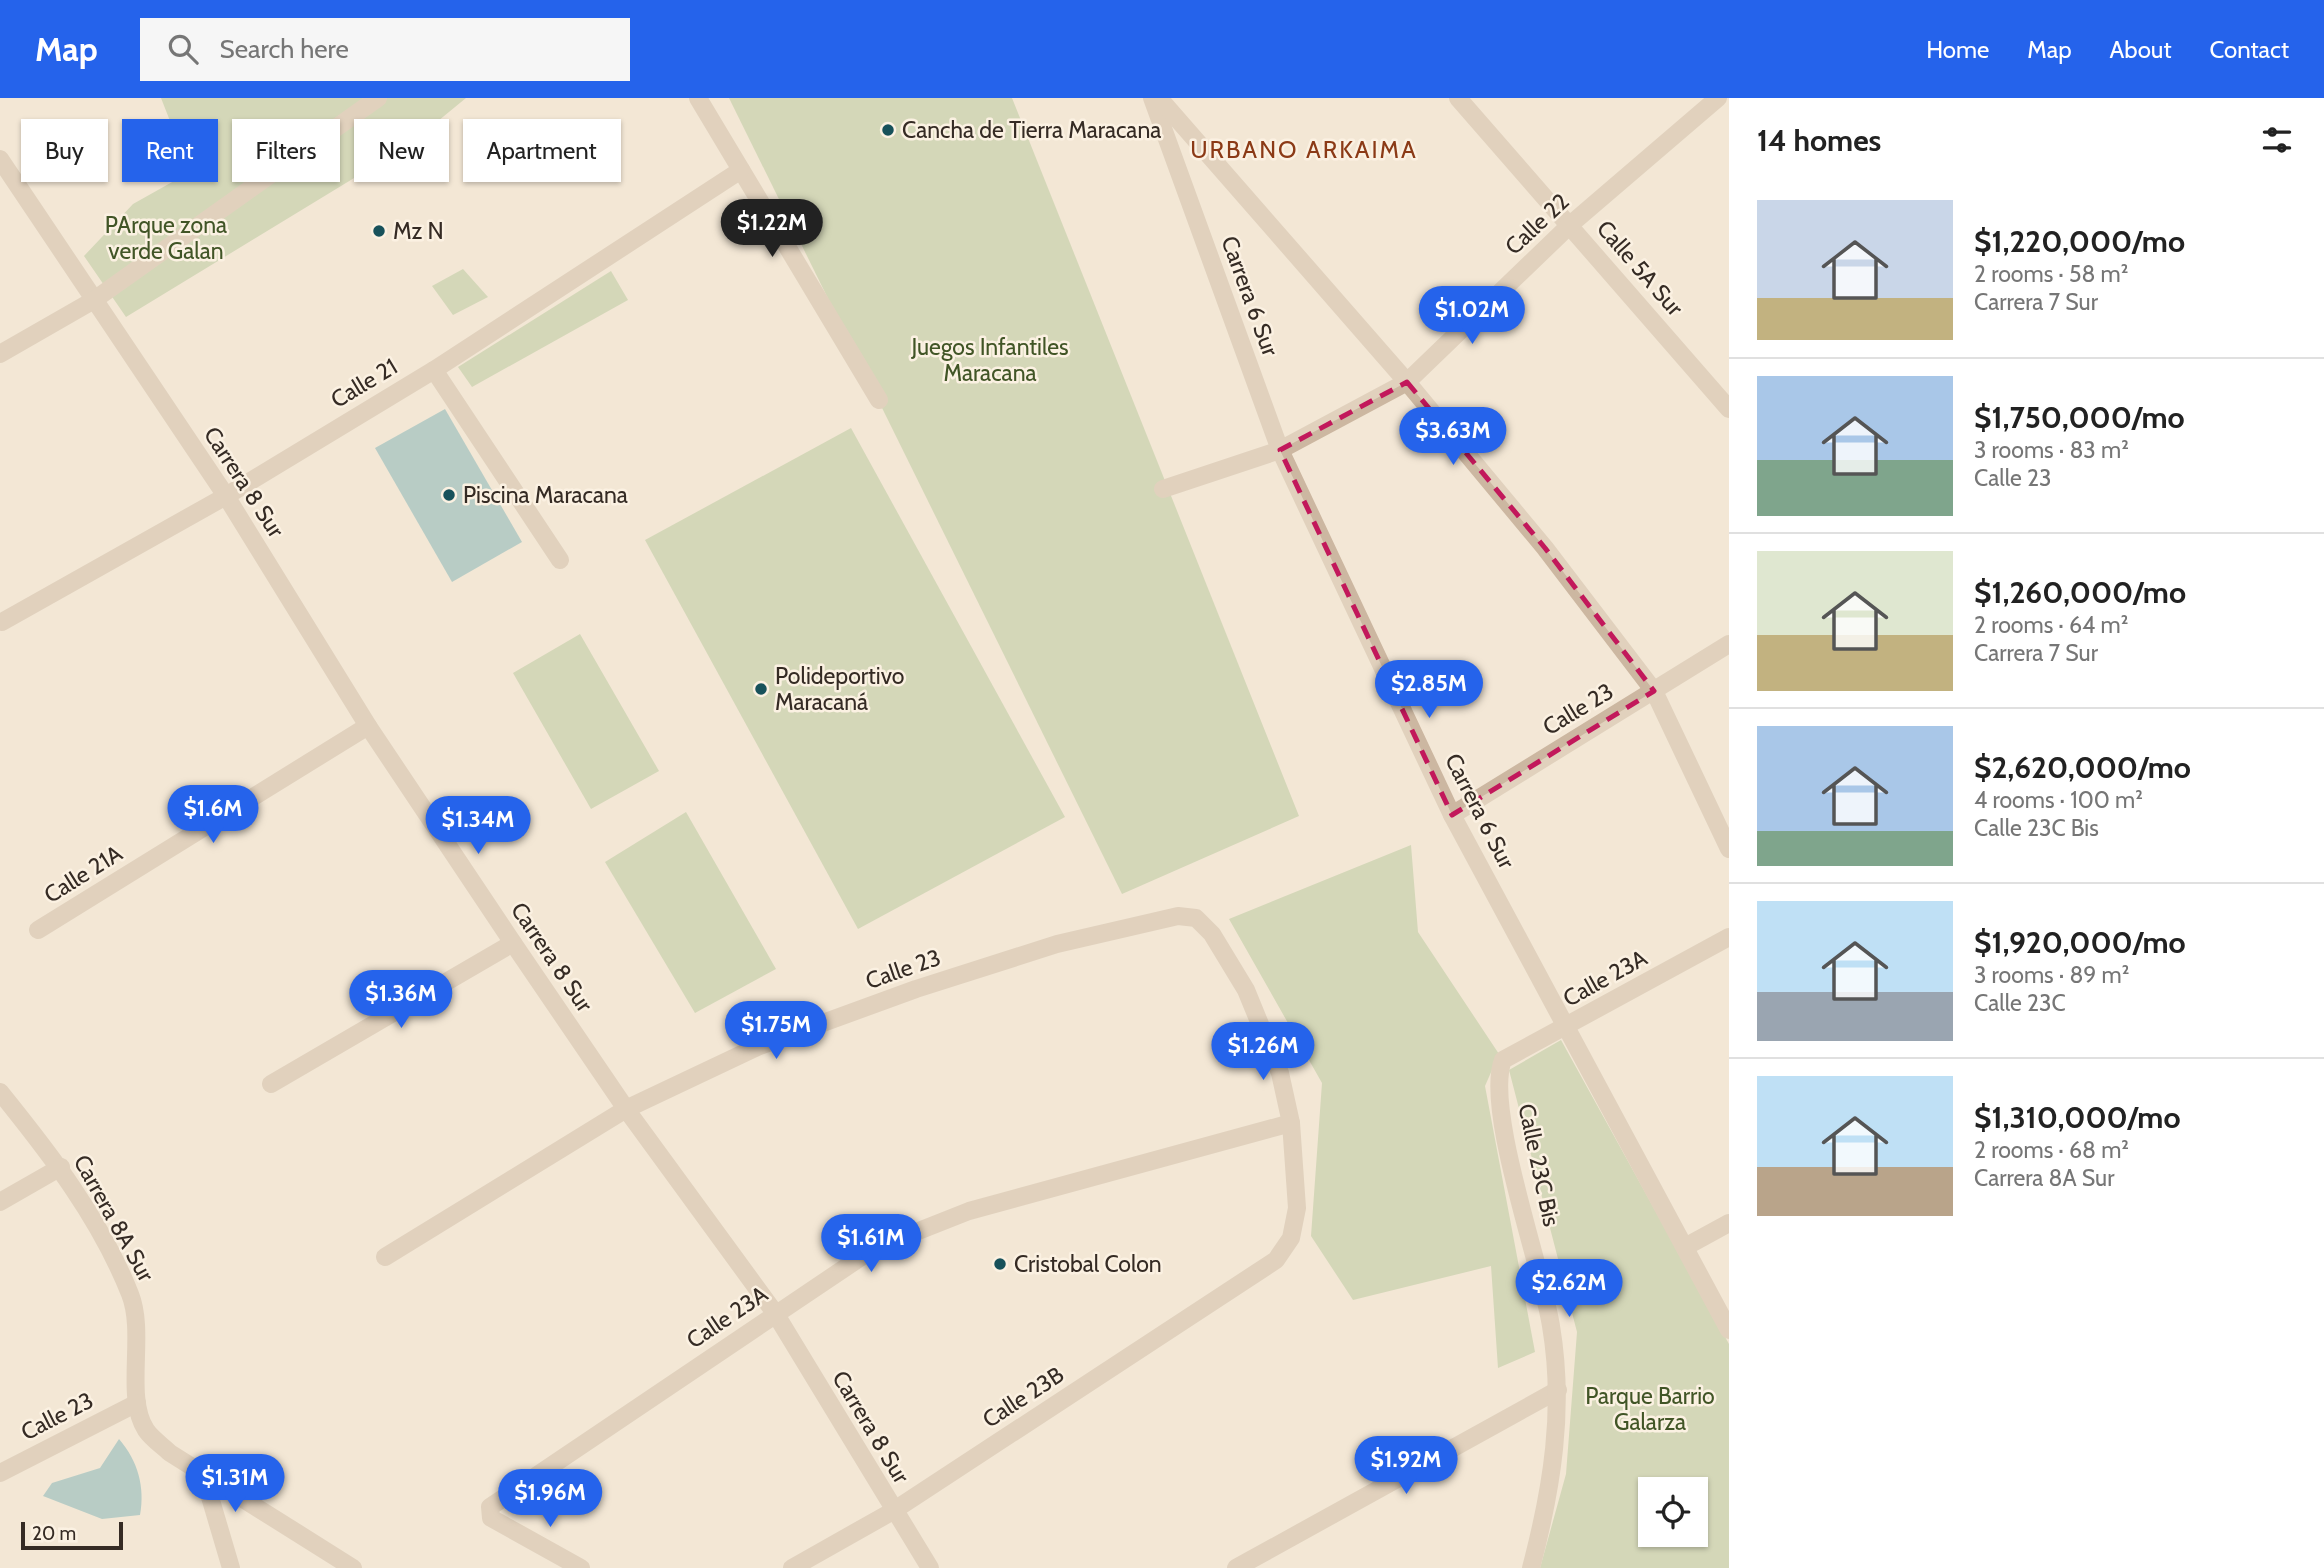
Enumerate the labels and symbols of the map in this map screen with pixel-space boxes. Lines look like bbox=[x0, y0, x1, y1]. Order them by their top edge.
place label: Cancha de Tierra Maracana bbox=[902, 116, 1161, 144]
marker: Cancha de Tierra Maracana bbox=[880, 122, 896, 138]
district label: URBANO ARKAIMA bbox=[1190, 135, 1418, 164]
street label: Calle 22 bbox=[1499, 187, 1575, 261]
pin: $1.22M bbox=[715, 200, 829, 259]
park label: PArque zona verde Galan bbox=[105, 211, 227, 265]
street label: Calle 5A Sur bbox=[1591, 215, 1690, 322]
place label: Mz N bbox=[393, 217, 444, 245]
marker: Mz N bbox=[371, 223, 387, 239]
street label: Carrera 6 Sur bbox=[1215, 232, 1285, 360]
pin: $1.02M bbox=[1415, 286, 1529, 346]
park label: Juegos Infantiles Maracana bbox=[910, 333, 1069, 387]
street label: Calle 21 bbox=[326, 352, 402, 414]
pin: $3.63M bbox=[1396, 408, 1510, 467]
street label: Carrera 8 Sur bbox=[198, 421, 291, 543]
place label: Piscina Maracana bbox=[463, 481, 628, 509]
marker: Piscina Maracana bbox=[441, 487, 457, 503]
pin: $2.85M bbox=[1372, 660, 1486, 720]
place label: Polideportivo Maracaná bbox=[775, 662, 904, 716]
street label: Calle 23 bbox=[1538, 677, 1618, 741]
marker: Polideportivo Maracaná bbox=[753, 681, 769, 697]
street label: Carrera 6 Sur bbox=[1439, 749, 1521, 874]
pin: $1.6M bbox=[164, 786, 262, 845]
pin: $1.34M bbox=[421, 796, 535, 856]
street label: Calle 21A bbox=[39, 839, 127, 909]
street label: Carrera 8 Sur bbox=[505, 897, 599, 1018]
street label: Calle 23 bbox=[862, 943, 944, 995]
street label: Calle 23A bbox=[1558, 944, 1652, 1012]
pin: $1.36M bbox=[344, 970, 458, 1030]
pin: $1.75M bbox=[719, 1002, 833, 1061]
pin: $1.26M bbox=[1206, 1023, 1320, 1082]
street label: Calle 23C Bis bbox=[1512, 1101, 1566, 1229]
street label: Carrera 8A Sur bbox=[68, 1150, 161, 1287]
pin: $1.61M bbox=[814, 1214, 928, 1274]
place label: Cristobal Colon bbox=[1014, 1250, 1162, 1278]
marker: Cristobal Colon bbox=[992, 1256, 1008, 1272]
pin: $2.62M bbox=[1512, 1260, 1626, 1319]
street label: Calle 23A bbox=[681, 1280, 773, 1354]
street label: Calle 23B bbox=[977, 1360, 1069, 1434]
street label: Carrera 8 Sur bbox=[826, 1366, 916, 1489]
park label: Parque Barrio Galarza bbox=[1585, 1382, 1715, 1436]
street label: Calle 23 bbox=[16, 1386, 98, 1446]
pin: $1.92M bbox=[1349, 1436, 1463, 1496]
pin: $1.31M bbox=[178, 1454, 292, 1514]
pin: $1.96M bbox=[493, 1470, 607, 1529]
scale bar bbox=[21, 1519, 122, 1551]

